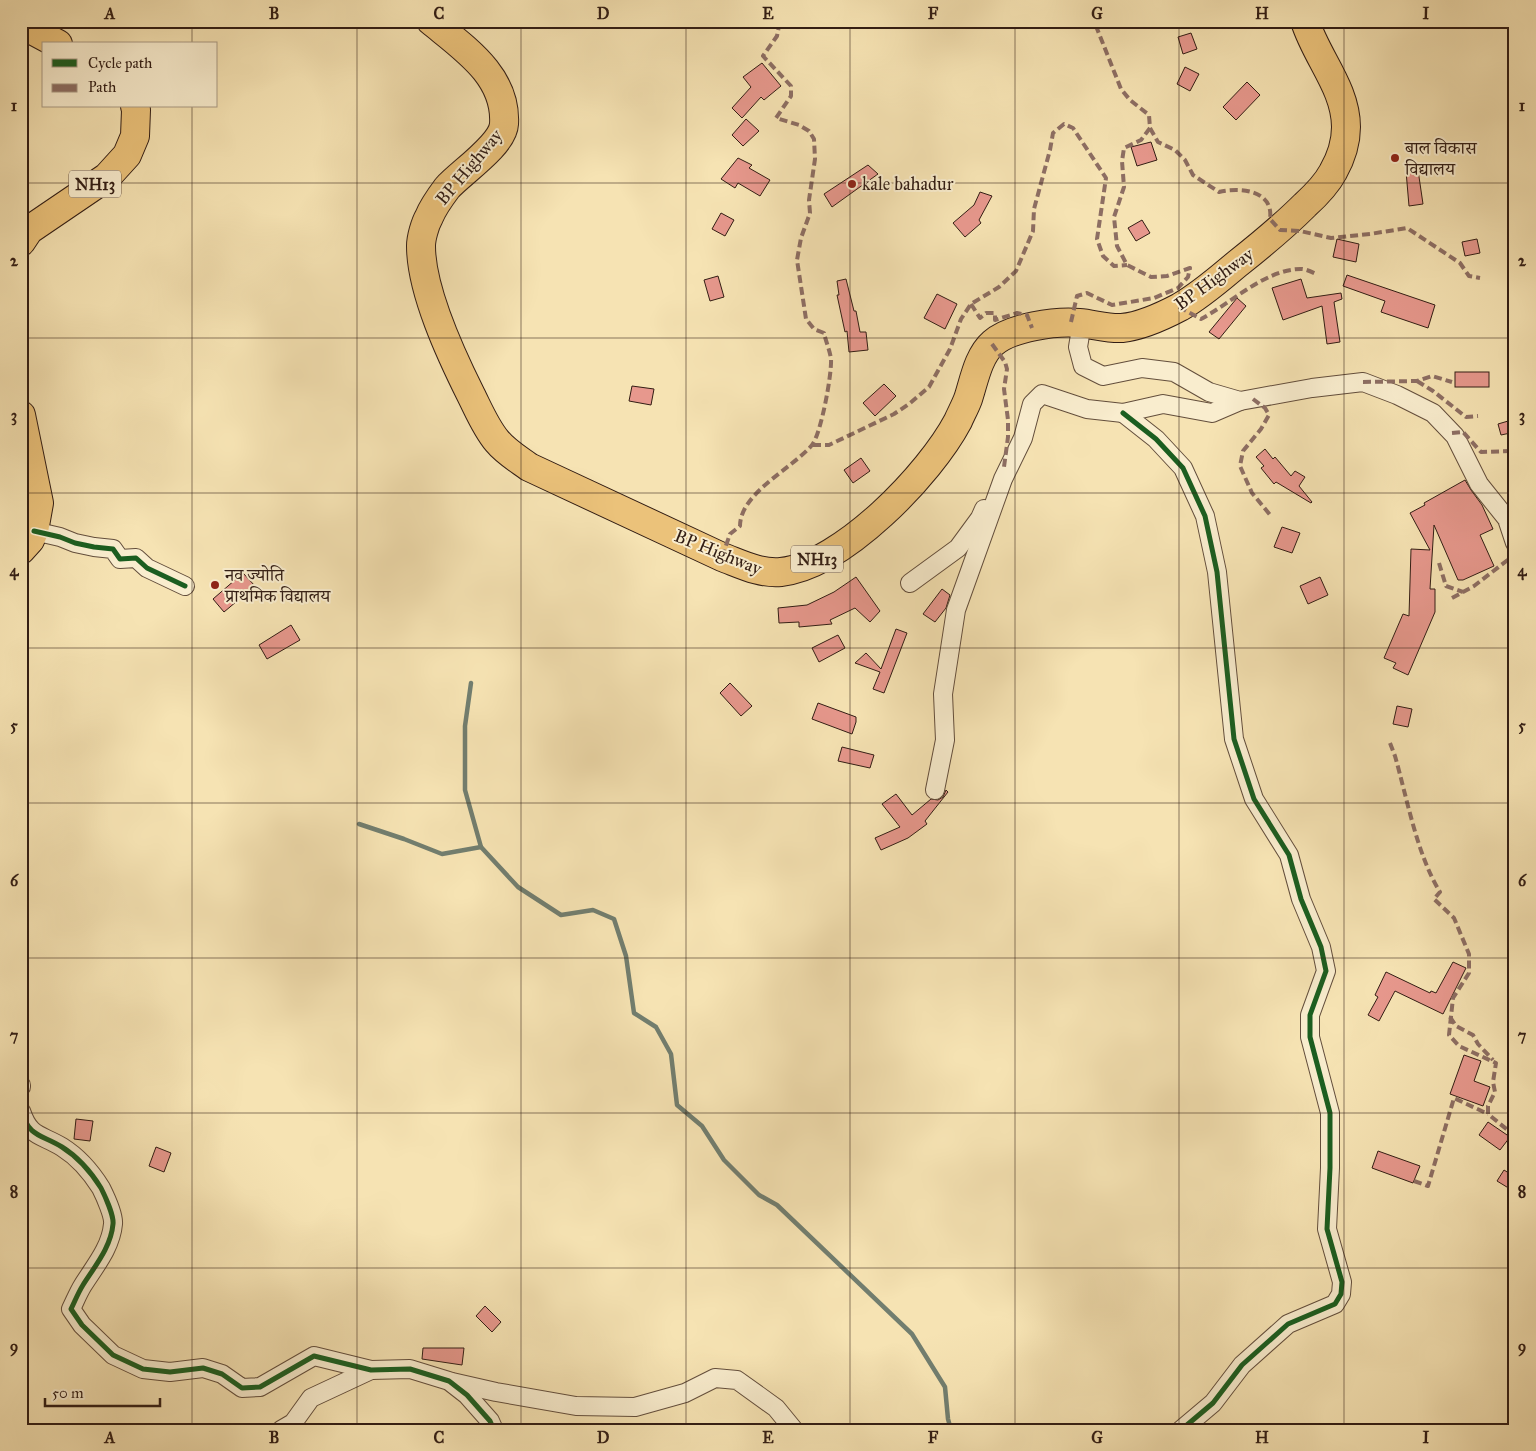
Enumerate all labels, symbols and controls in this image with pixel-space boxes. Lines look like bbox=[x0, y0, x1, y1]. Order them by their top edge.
text: A bbox=[104, 4, 116, 23]
text: B bbox=[269, 4, 279, 23]
text: C bbox=[434, 4, 445, 23]
text: D bbox=[597, 4, 610, 23]
text: E bbox=[762, 4, 774, 23]
text: F bbox=[928, 4, 939, 23]
text: G bbox=[1091, 4, 1103, 23]
text: H bbox=[1255, 4, 1269, 23]
text: I bbox=[1423, 4, 1430, 23]
legend bbox=[42, 42, 218, 108]
text: Cycle path bbox=[88, 54, 153, 72]
text: Path bbox=[88, 78, 117, 96]
text: 1 bbox=[11, 96, 18, 115]
text: 1 bbox=[1519, 96, 1526, 115]
street label: BP Highway bbox=[431, 124, 508, 210]
place label: बाल विकास विद्यालय bbox=[1404, 137, 1478, 180]
marker: बाल विकास विद्यालय bbox=[1389, 152, 1401, 164]
road number: NH13 bbox=[69, 170, 121, 198]
place label: kale bahadur bbox=[862, 173, 954, 195]
marker: kale bahadur bbox=[846, 178, 858, 190]
street label: BP Highway bbox=[1170, 243, 1259, 316]
text: 2 bbox=[10, 251, 19, 270]
text: 2 bbox=[1518, 251, 1527, 270]
text: 3 bbox=[11, 406, 17, 426]
text: 3 bbox=[1519, 406, 1525, 426]
street label: BP Highway bbox=[671, 525, 765, 581]
road number: NH13 bbox=[791, 546, 843, 572]
text: 4 bbox=[10, 561, 20, 581]
text: 4 bbox=[1518, 561, 1528, 581]
place label: नव ज्योति प्राथमिक विद्यालय bbox=[224, 564, 331, 607]
marker: नव ज्योति प्राथमिक विद्यालय bbox=[209, 579, 221, 591]
text: 5 bbox=[10, 716, 18, 735]
text: 5 bbox=[1518, 716, 1526, 735]
text: 6 bbox=[10, 871, 19, 890]
text: 6 bbox=[1518, 871, 1527, 890]
text: 7 bbox=[10, 1026, 19, 1045]
text: 7 bbox=[1518, 1026, 1527, 1045]
text: 8 bbox=[10, 1182, 18, 1201]
text: 8 bbox=[1518, 1182, 1526, 1201]
text: 9 bbox=[10, 1337, 18, 1357]
text: 9 bbox=[1518, 1337, 1526, 1357]
scale bar bbox=[45, 1376, 160, 1408]
text: 50 m bbox=[52, 1384, 84, 1402]
text: A bbox=[104, 1428, 116, 1447]
text: B bbox=[269, 1428, 279, 1447]
text: C bbox=[434, 1428, 445, 1447]
text: D bbox=[597, 1428, 610, 1447]
text: E bbox=[762, 1428, 774, 1447]
text: F bbox=[928, 1428, 939, 1447]
text: G bbox=[1091, 1428, 1103, 1447]
text: H bbox=[1255, 1428, 1269, 1447]
text: I bbox=[1423, 1428, 1430, 1447]

